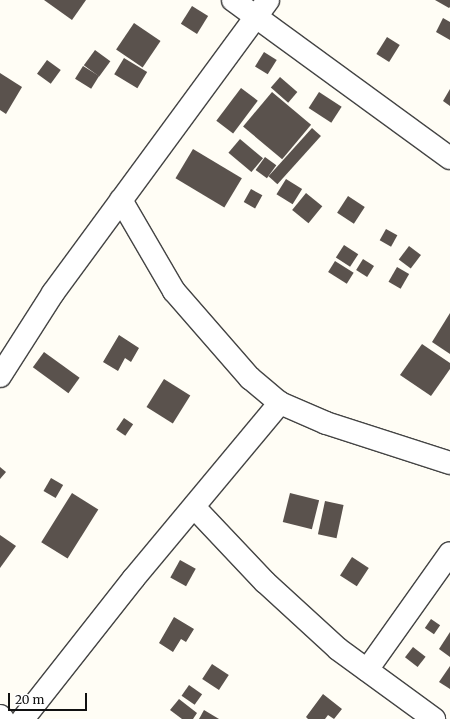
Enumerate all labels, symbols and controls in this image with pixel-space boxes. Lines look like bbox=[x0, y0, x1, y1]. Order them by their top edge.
scale bar bbox=[10, 685, 89, 711]
text: 20 m bbox=[15, 692, 44, 707]

